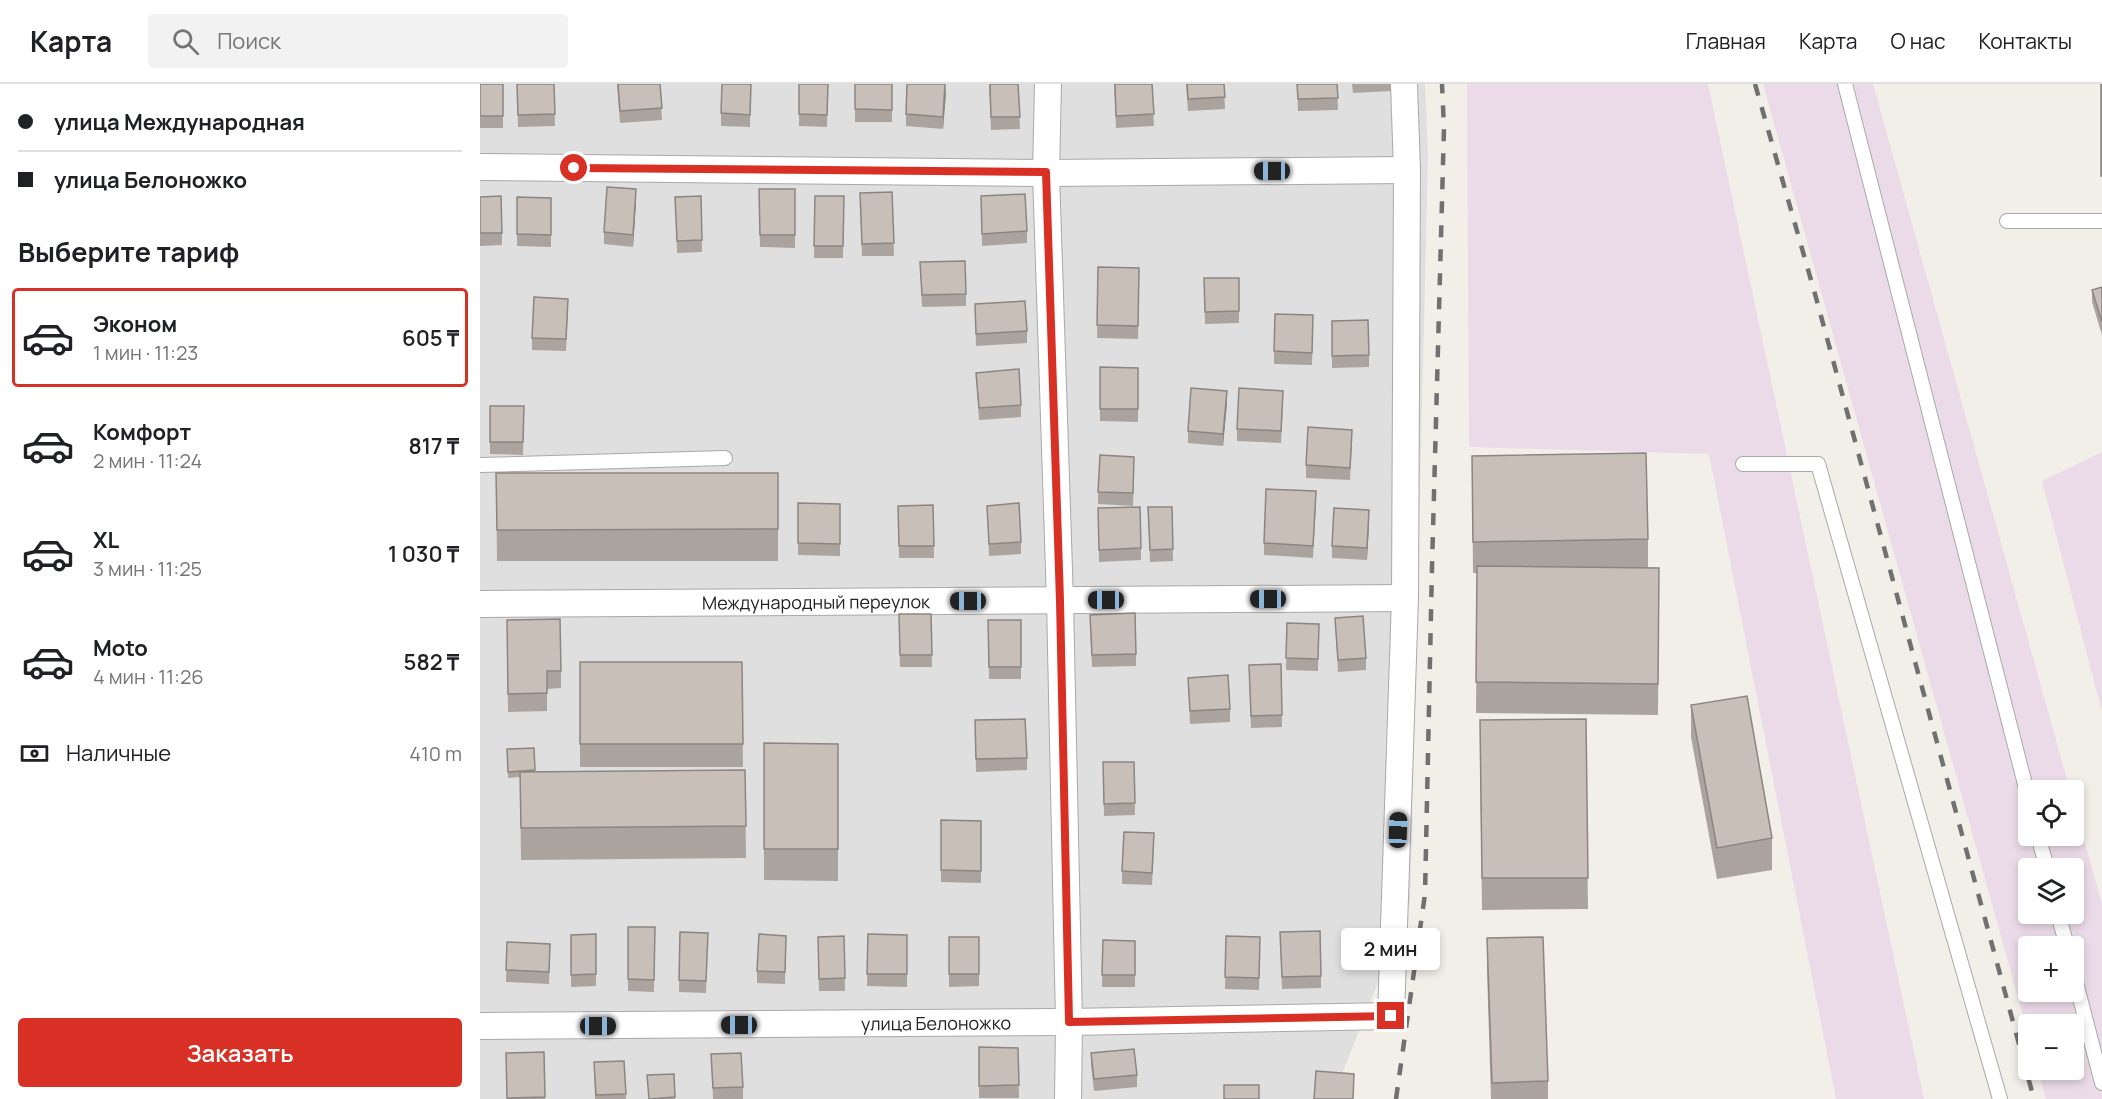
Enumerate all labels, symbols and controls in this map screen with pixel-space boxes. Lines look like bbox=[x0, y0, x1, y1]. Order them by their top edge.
search box bbox=[148, 14, 568, 68]
text: Карта bbox=[30, 22, 112, 60]
icon: search bbox=[169, 25, 202, 58]
text: Поиск bbox=[217, 26, 281, 56]
text: Главная bbox=[1686, 27, 1766, 55]
text: Карта bbox=[1799, 27, 1857, 55]
text: О нас bbox=[1890, 27, 1946, 55]
text: Контакты bbox=[1979, 27, 2072, 55]
text: улица Международная bbox=[54, 107, 305, 137]
route start bbox=[560, 154, 587, 181]
car bbox=[1254, 162, 1290, 180]
text: улица Белоножко bbox=[54, 165, 247, 195]
text: Выберите тариф bbox=[18, 233, 239, 270]
text: Эконом bbox=[93, 309, 177, 339]
icon: car bbox=[21, 311, 75, 365]
text: 605 ₸ bbox=[402, 323, 459, 353]
text: 1 мин · 11:23 bbox=[93, 339, 198, 366]
text: Комфорт bbox=[93, 417, 191, 447]
icon: car bbox=[21, 419, 75, 473]
text: 817 ₸ bbox=[409, 431, 459, 461]
text: 2 мин · 11:24 bbox=[93, 447, 202, 474]
text: XL bbox=[93, 525, 119, 555]
icon: car bbox=[21, 527, 75, 581]
text: 1 030 ₸ bbox=[388, 539, 459, 569]
text: 3 мин · 11:25 bbox=[93, 555, 202, 582]
street label: Международный переулок bbox=[702, 589, 931, 615]
car bbox=[1250, 590, 1286, 608]
car bbox=[1088, 591, 1124, 609]
car bbox=[950, 592, 986, 610]
text: Moto bbox=[93, 633, 148, 663]
icon: car bbox=[21, 635, 75, 689]
text: 582 ₸ bbox=[404, 647, 459, 677]
text: 4 мин · 11:26 bbox=[93, 663, 204, 690]
icon: cash bbox=[18, 737, 51, 770]
text: Наличные bbox=[66, 738, 171, 768]
text: 410 m bbox=[409, 740, 462, 767]
map controls bbox=[2018, 780, 2084, 1080]
button: locate bbox=[2018, 780, 2084, 846]
car bbox=[1388, 812, 1408, 848]
button: layers bbox=[2018, 858, 2084, 924]
callout: 2 мин bbox=[1342, 929, 1440, 971]
text: 2 мин bbox=[1363, 935, 1418, 962]
button: + bbox=[2018, 936, 2084, 1002]
route end bbox=[1377, 1002, 1404, 1029]
street label: улица Белоножко bbox=[861, 1010, 1011, 1035]
button: − bbox=[2018, 1014, 2084, 1080]
car bbox=[721, 1016, 757, 1034]
car bbox=[580, 1017, 616, 1035]
button: Заказать bbox=[18, 1018, 462, 1087]

